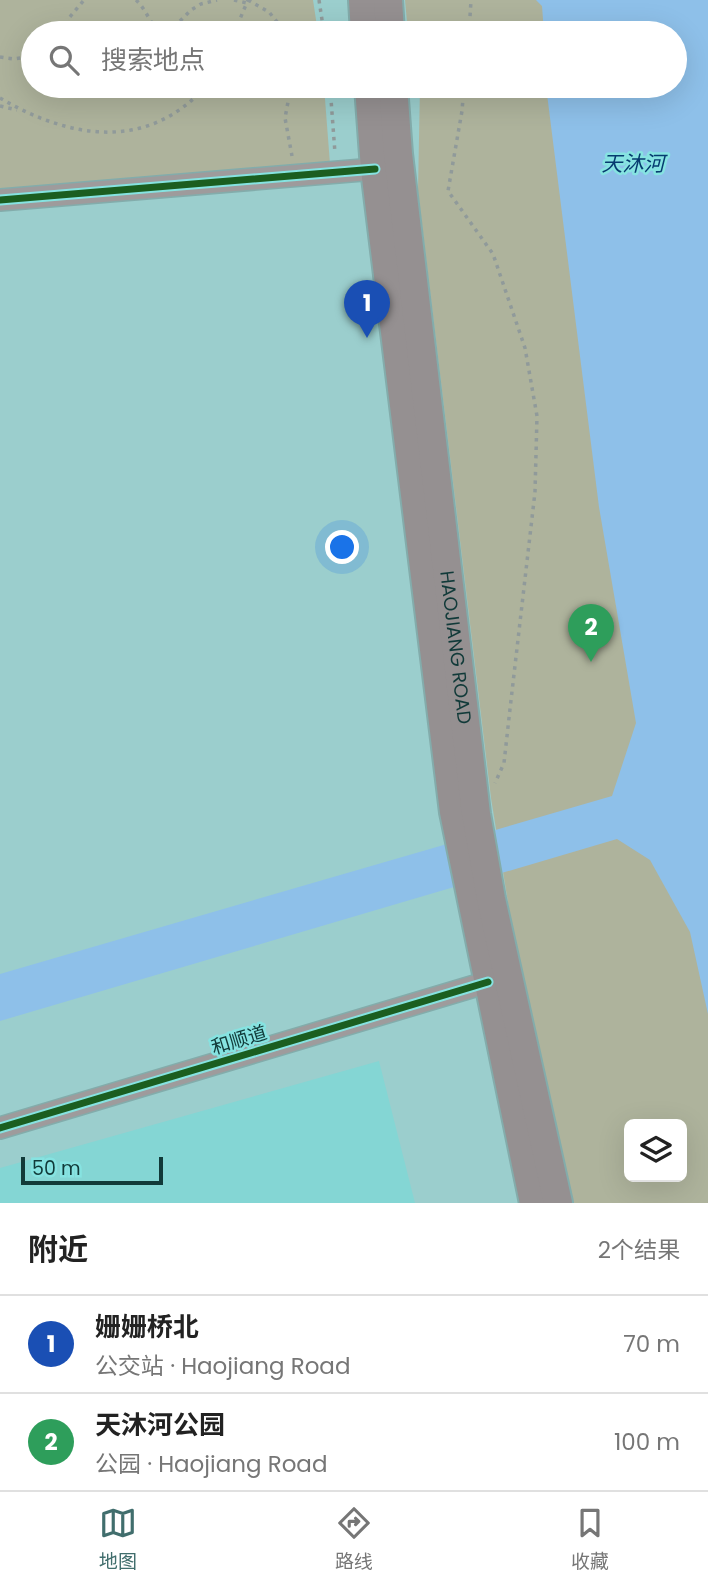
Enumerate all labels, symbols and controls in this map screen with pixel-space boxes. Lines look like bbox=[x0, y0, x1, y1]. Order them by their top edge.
search box bbox=[21, 21, 687, 98]
icon: search bbox=[45, 41, 83, 79]
text: 搜索地点 bbox=[101, 42, 205, 78]
water label: 天沐河 bbox=[602, 149, 668, 178]
pin: 1 bbox=[344, 280, 390, 338]
your location bbox=[325, 530, 359, 564]
street label: HAOJIANG ROAD bbox=[434, 569, 479, 726]
pin: 2 bbox=[568, 604, 614, 662]
street label: 和顺道 bbox=[208, 1019, 270, 1061]
map controls bbox=[624, 1119, 687, 1182]
button: layers bbox=[624, 1119, 687, 1182]
scale bar bbox=[21, 1154, 163, 1186]
text: 50 m bbox=[32, 1155, 81, 1182]
text: 附近 bbox=[28, 1228, 88, 1271]
text: 2个结果 bbox=[598, 1234, 680, 1266]
text: 姗姗桥北 bbox=[95, 1309, 199, 1345]
text: 1 bbox=[47, 1328, 55, 1360]
text: 70 m bbox=[623, 1328, 680, 1360]
text: 公交站 · Haojiang Road bbox=[95, 1350, 350, 1382]
text: 天沐河公园 bbox=[95, 1407, 225, 1443]
text: 2 bbox=[44, 1426, 58, 1458]
text: 100 m bbox=[614, 1426, 680, 1458]
text: 公园 · Haojiang Road bbox=[95, 1448, 327, 1480]
tab: 地图 bbox=[99, 1504, 137, 1576]
tab: 路线 bbox=[335, 1504, 373, 1576]
tab: 收藏 bbox=[571, 1504, 609, 1576]

